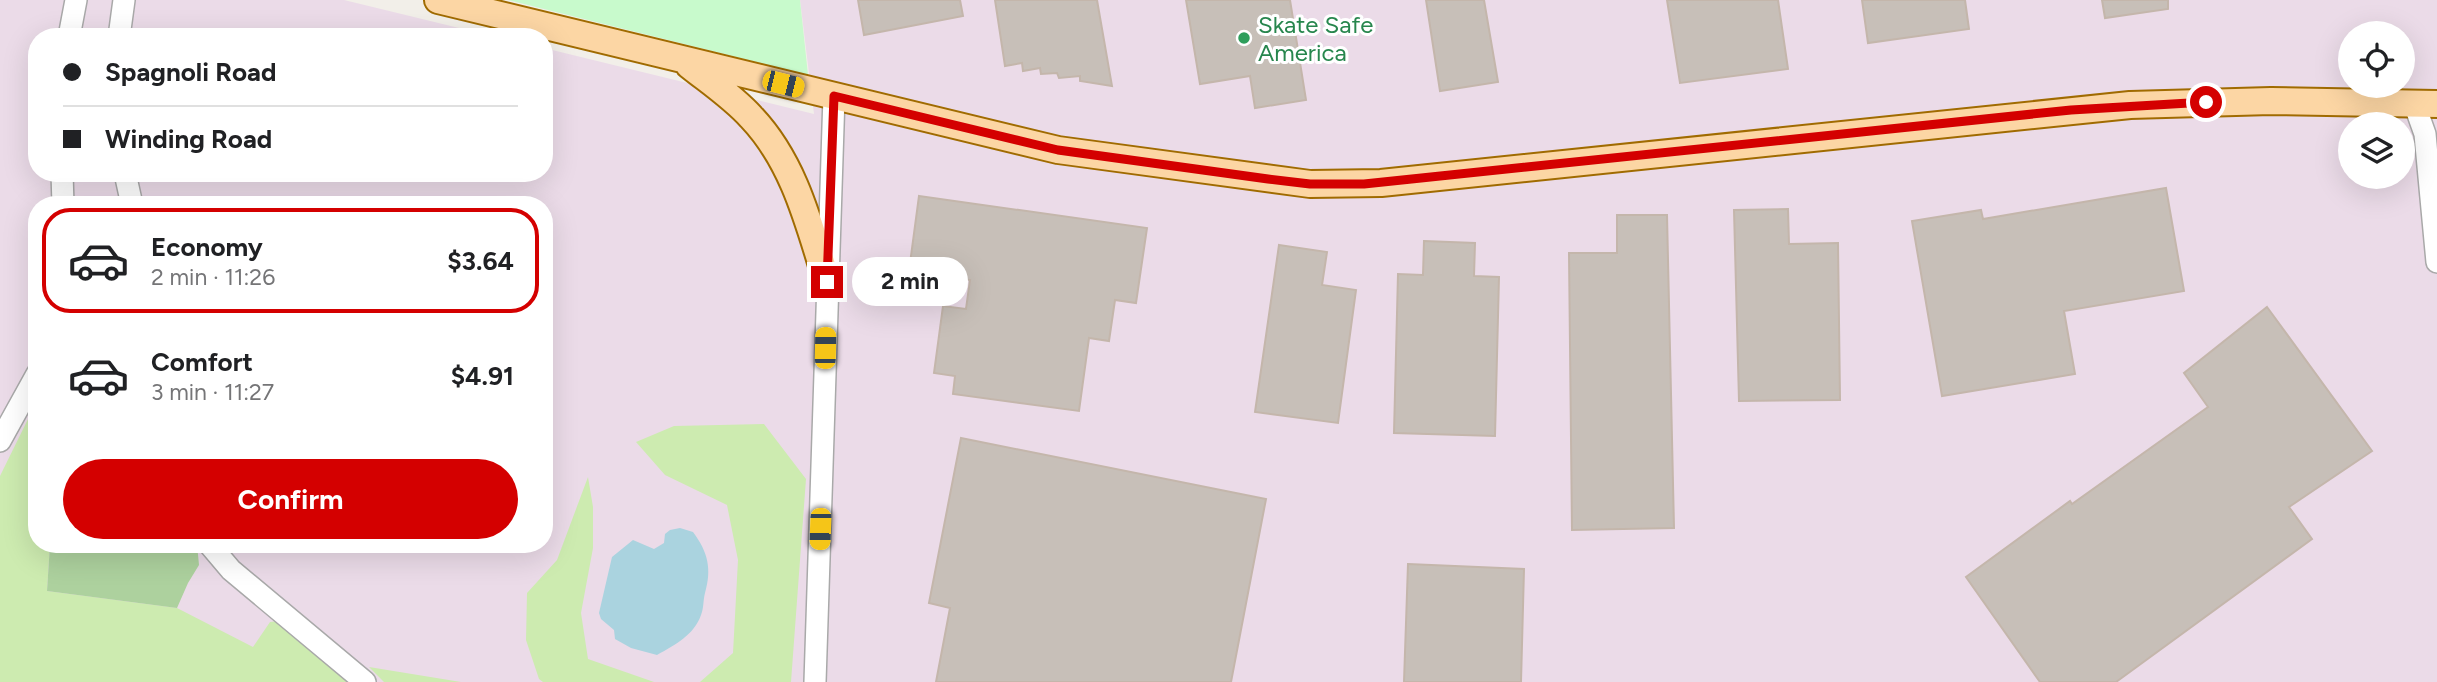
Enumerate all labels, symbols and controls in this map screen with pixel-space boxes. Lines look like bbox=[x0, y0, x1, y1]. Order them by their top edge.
place label: Skate Safe America bbox=[1258, 10, 1373, 67]
map controls bbox=[2338, 21, 2415, 189]
button: locate bbox=[2338, 21, 2415, 98]
marker: Skate Safe America bbox=[1236, 30, 1252, 46]
text: Spagnoli Road bbox=[105, 56, 276, 88]
car bbox=[761, 69, 806, 99]
route start bbox=[2190, 86, 2222, 118]
button: layers bbox=[2338, 112, 2415, 189]
text: Winding Road bbox=[105, 123, 272, 155]
icon: car bbox=[67, 229, 130, 292]
text: Economy bbox=[151, 231, 263, 263]
text: $3.64 bbox=[447, 245, 514, 277]
callout: 2 min bbox=[852, 258, 967, 306]
text: 2 min · 11:26 bbox=[151, 263, 275, 291]
route end bbox=[811, 266, 843, 298]
text: 2 min bbox=[881, 267, 939, 295]
car bbox=[815, 327, 836, 369]
icon: car bbox=[67, 344, 130, 407]
text: Comfort bbox=[151, 346, 253, 378]
text: $4.91 bbox=[451, 360, 514, 392]
text: 3 min · 11:27 bbox=[151, 378, 274, 406]
button: Confirm bbox=[63, 459, 518, 539]
car bbox=[809, 508, 832, 550]

